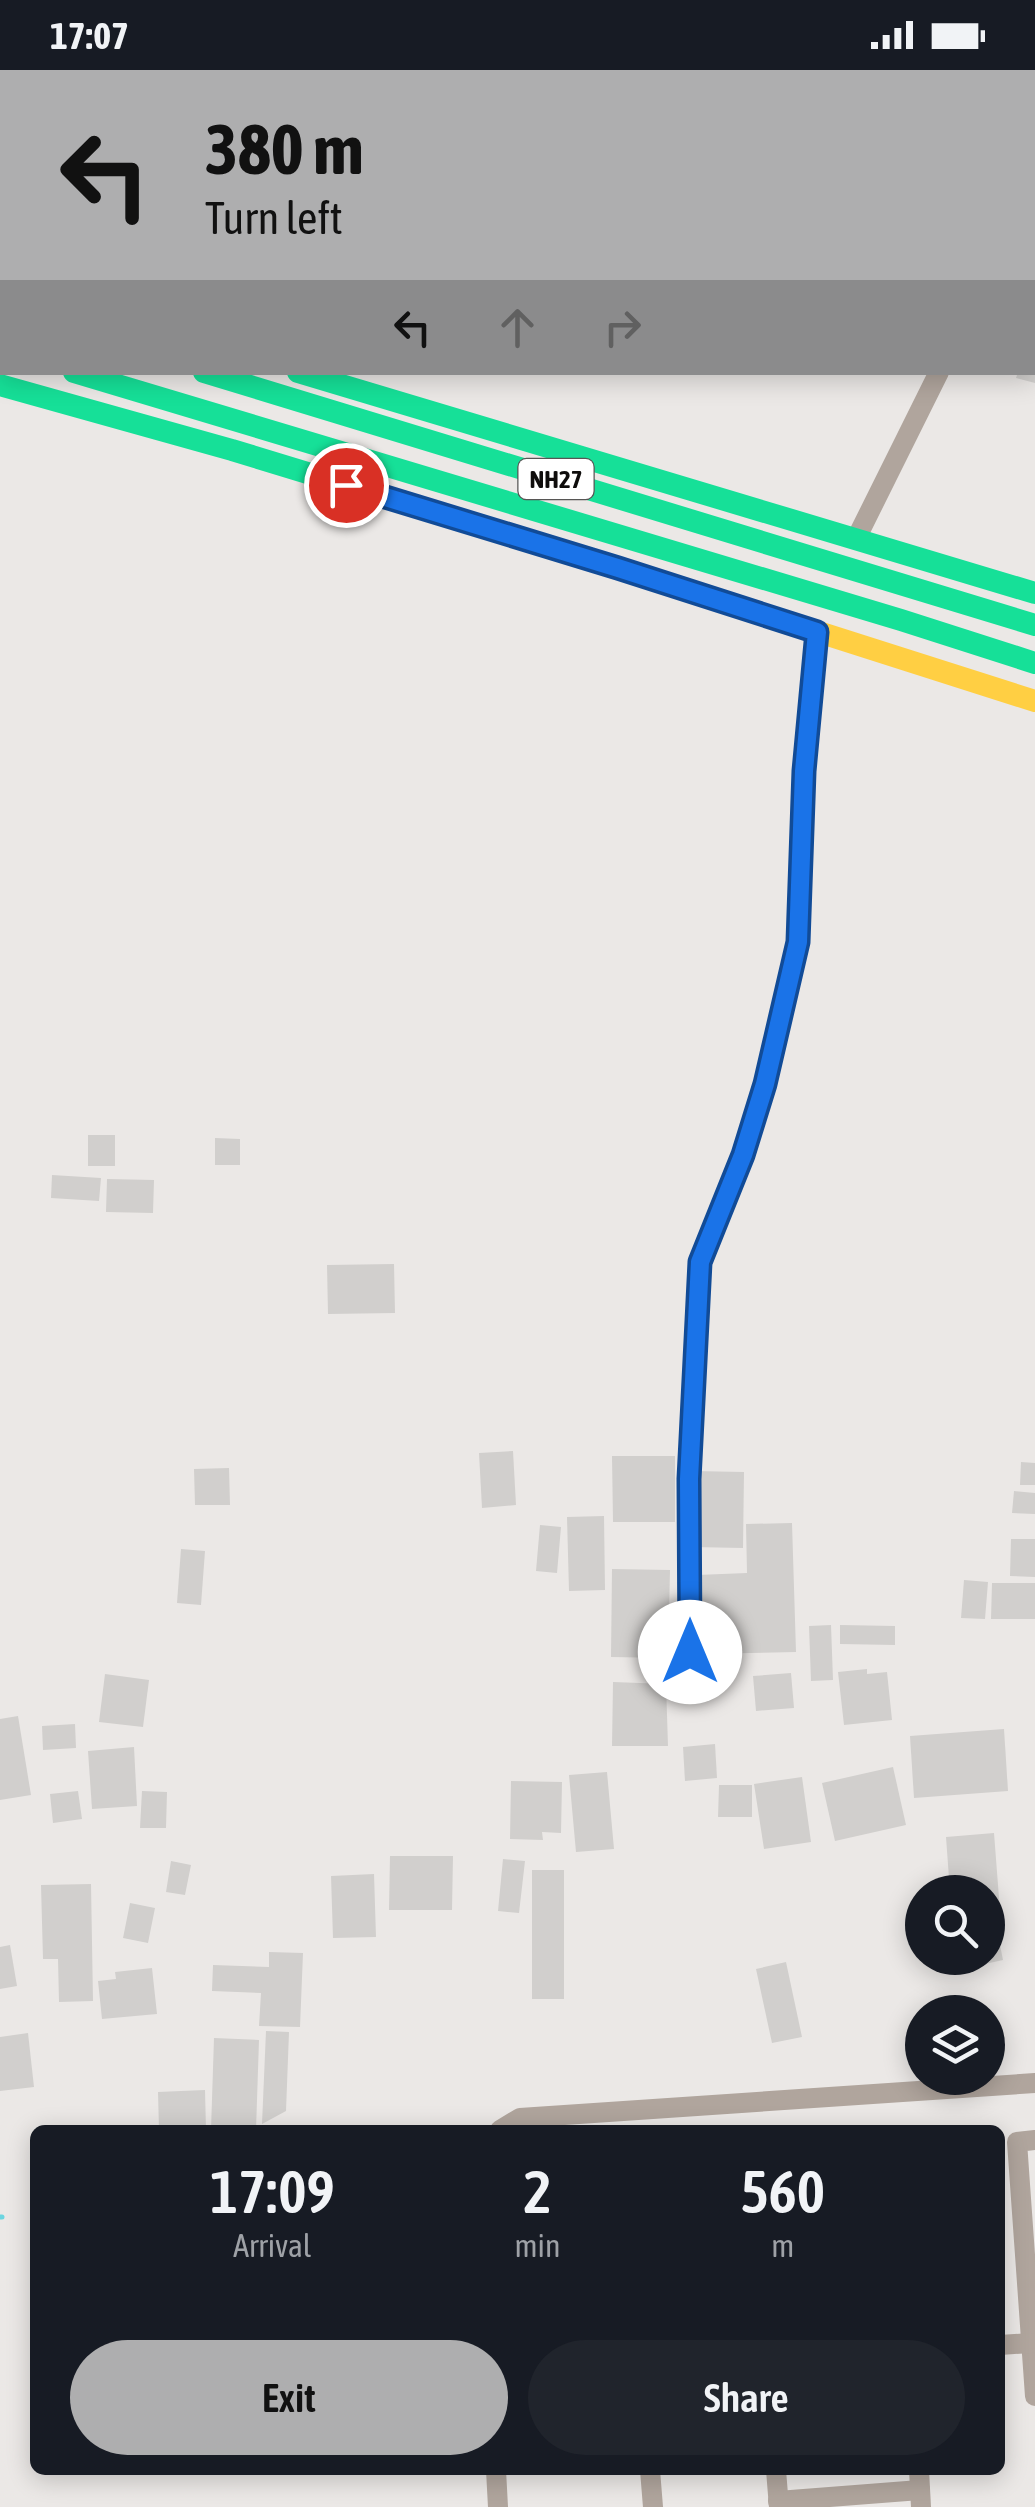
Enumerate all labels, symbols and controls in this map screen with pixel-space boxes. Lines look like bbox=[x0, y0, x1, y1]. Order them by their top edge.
text: 17:07 bbox=[50, 14, 129, 57]
text: 380 m bbox=[205, 109, 364, 189]
icon: left bbox=[40, 110, 170, 240]
text: Turn left bbox=[205, 192, 343, 244]
icon: left bbox=[385, 300, 440, 355]
icon: ahead bbox=[490, 300, 545, 355]
icon: right bbox=[595, 300, 650, 355]
pin bbox=[304, 443, 389, 528]
icon: arrive bbox=[319, 458, 374, 513]
road number: NH27 bbox=[518, 459, 594, 499]
position arrow bbox=[638, 1600, 742, 1704]
map controls bbox=[905, 1875, 1005, 2095]
button: search bbox=[905, 1875, 1005, 1975]
button: layers bbox=[905, 1995, 1005, 2095]
text: 17:09 bbox=[210, 2157, 335, 2226]
text: 2 bbox=[523, 2157, 552, 2226]
text: 560 bbox=[740, 2157, 825, 2226]
text: Arrival bbox=[233, 2227, 311, 2264]
text: min bbox=[515, 2227, 560, 2264]
text: m bbox=[771, 2227, 794, 2264]
button: Exit bbox=[70, 2340, 508, 2455]
button: Share bbox=[528, 2340, 965, 2455]

